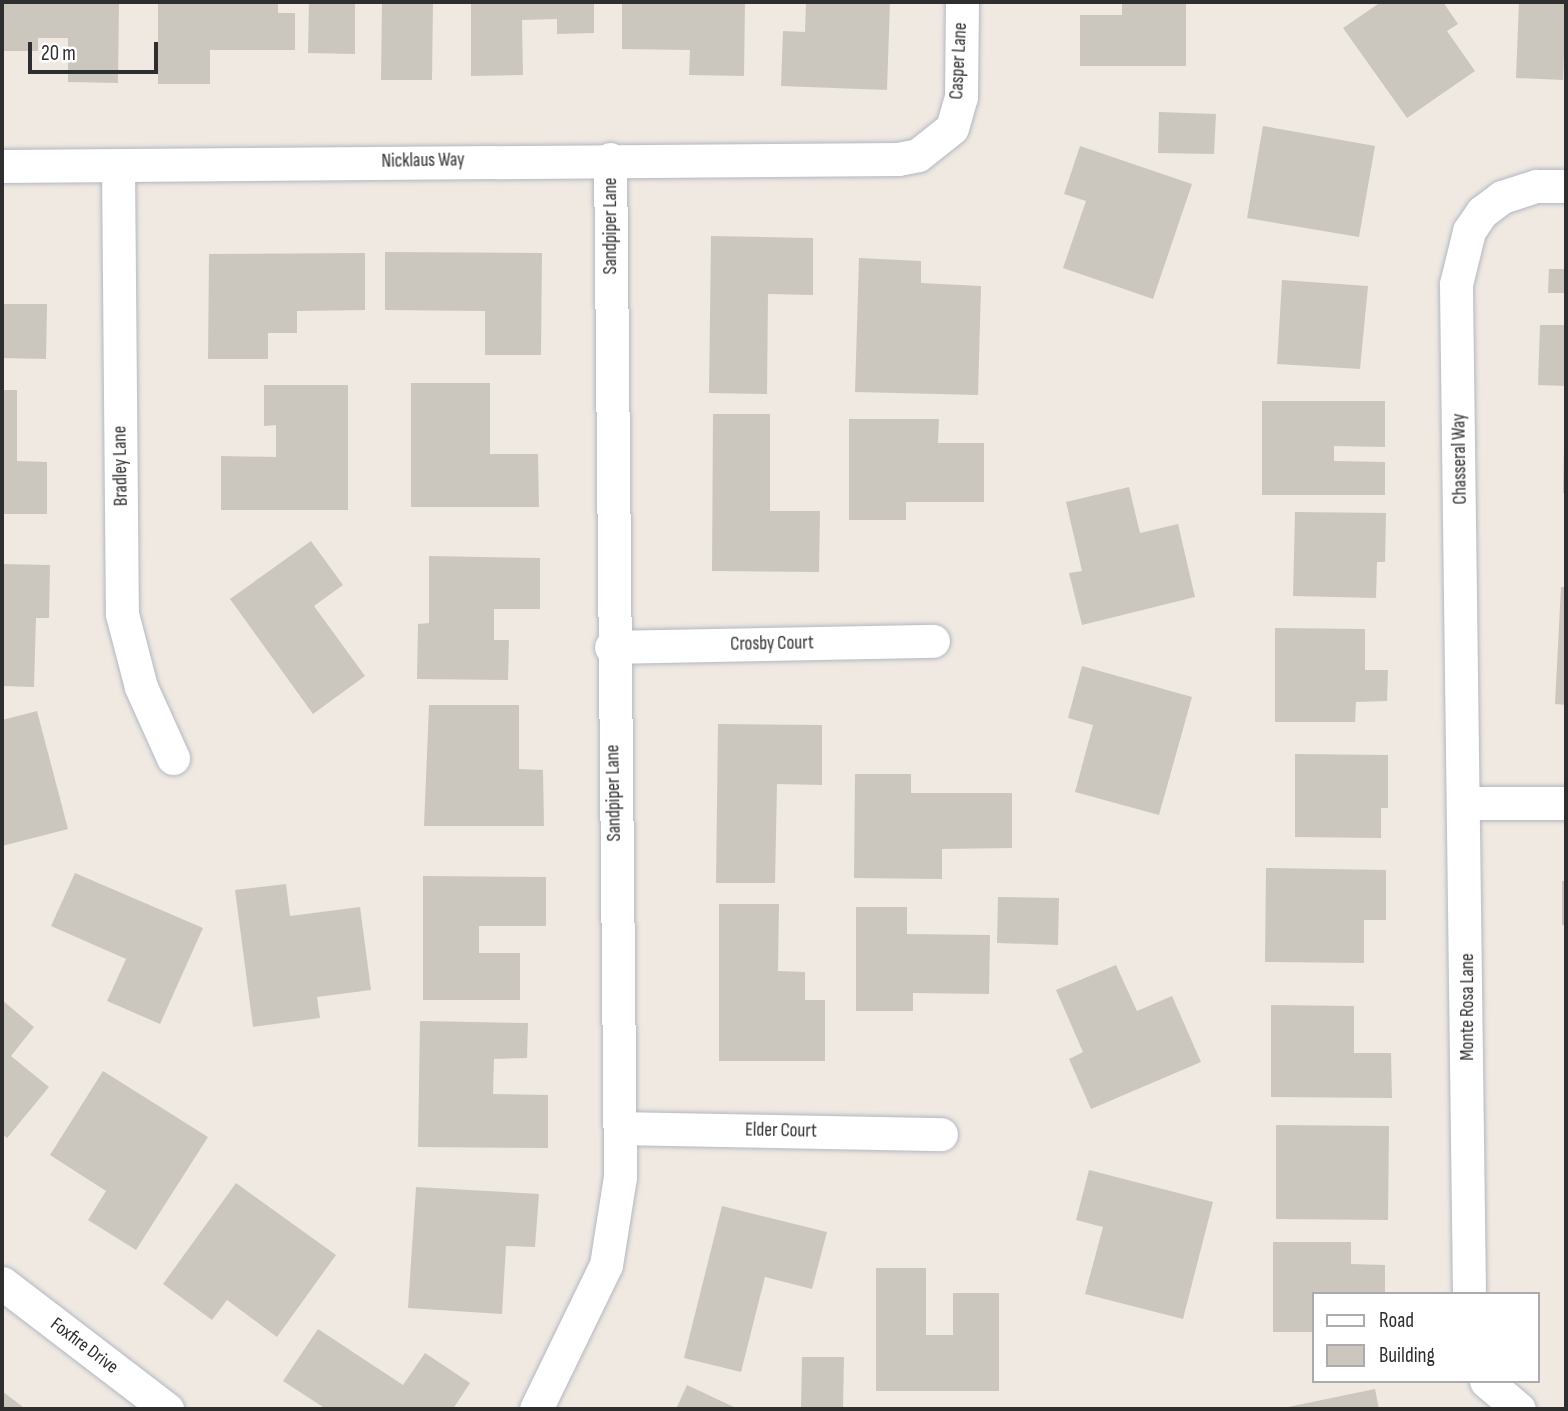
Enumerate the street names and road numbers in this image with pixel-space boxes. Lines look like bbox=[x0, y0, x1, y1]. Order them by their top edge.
street label: Casper Lane bbox=[946, 22, 972, 100]
street label: Nicklaus Way bbox=[381, 149, 465, 173]
street label: Sandpiper Lane bbox=[600, 178, 622, 274]
street label: Chasseral Way bbox=[1448, 413, 1472, 505]
street label: Bradley Lane bbox=[109, 426, 133, 506]
street label: Crosby Court bbox=[730, 632, 814, 656]
street label: Sandpiper Lane bbox=[602, 744, 626, 842]
street label: Monte Rosa Lane bbox=[1457, 953, 1479, 1061]
street label: Elder Court bbox=[745, 1119, 817, 1143]
street label: Foxfire Drive bbox=[46, 1313, 122, 1379]

